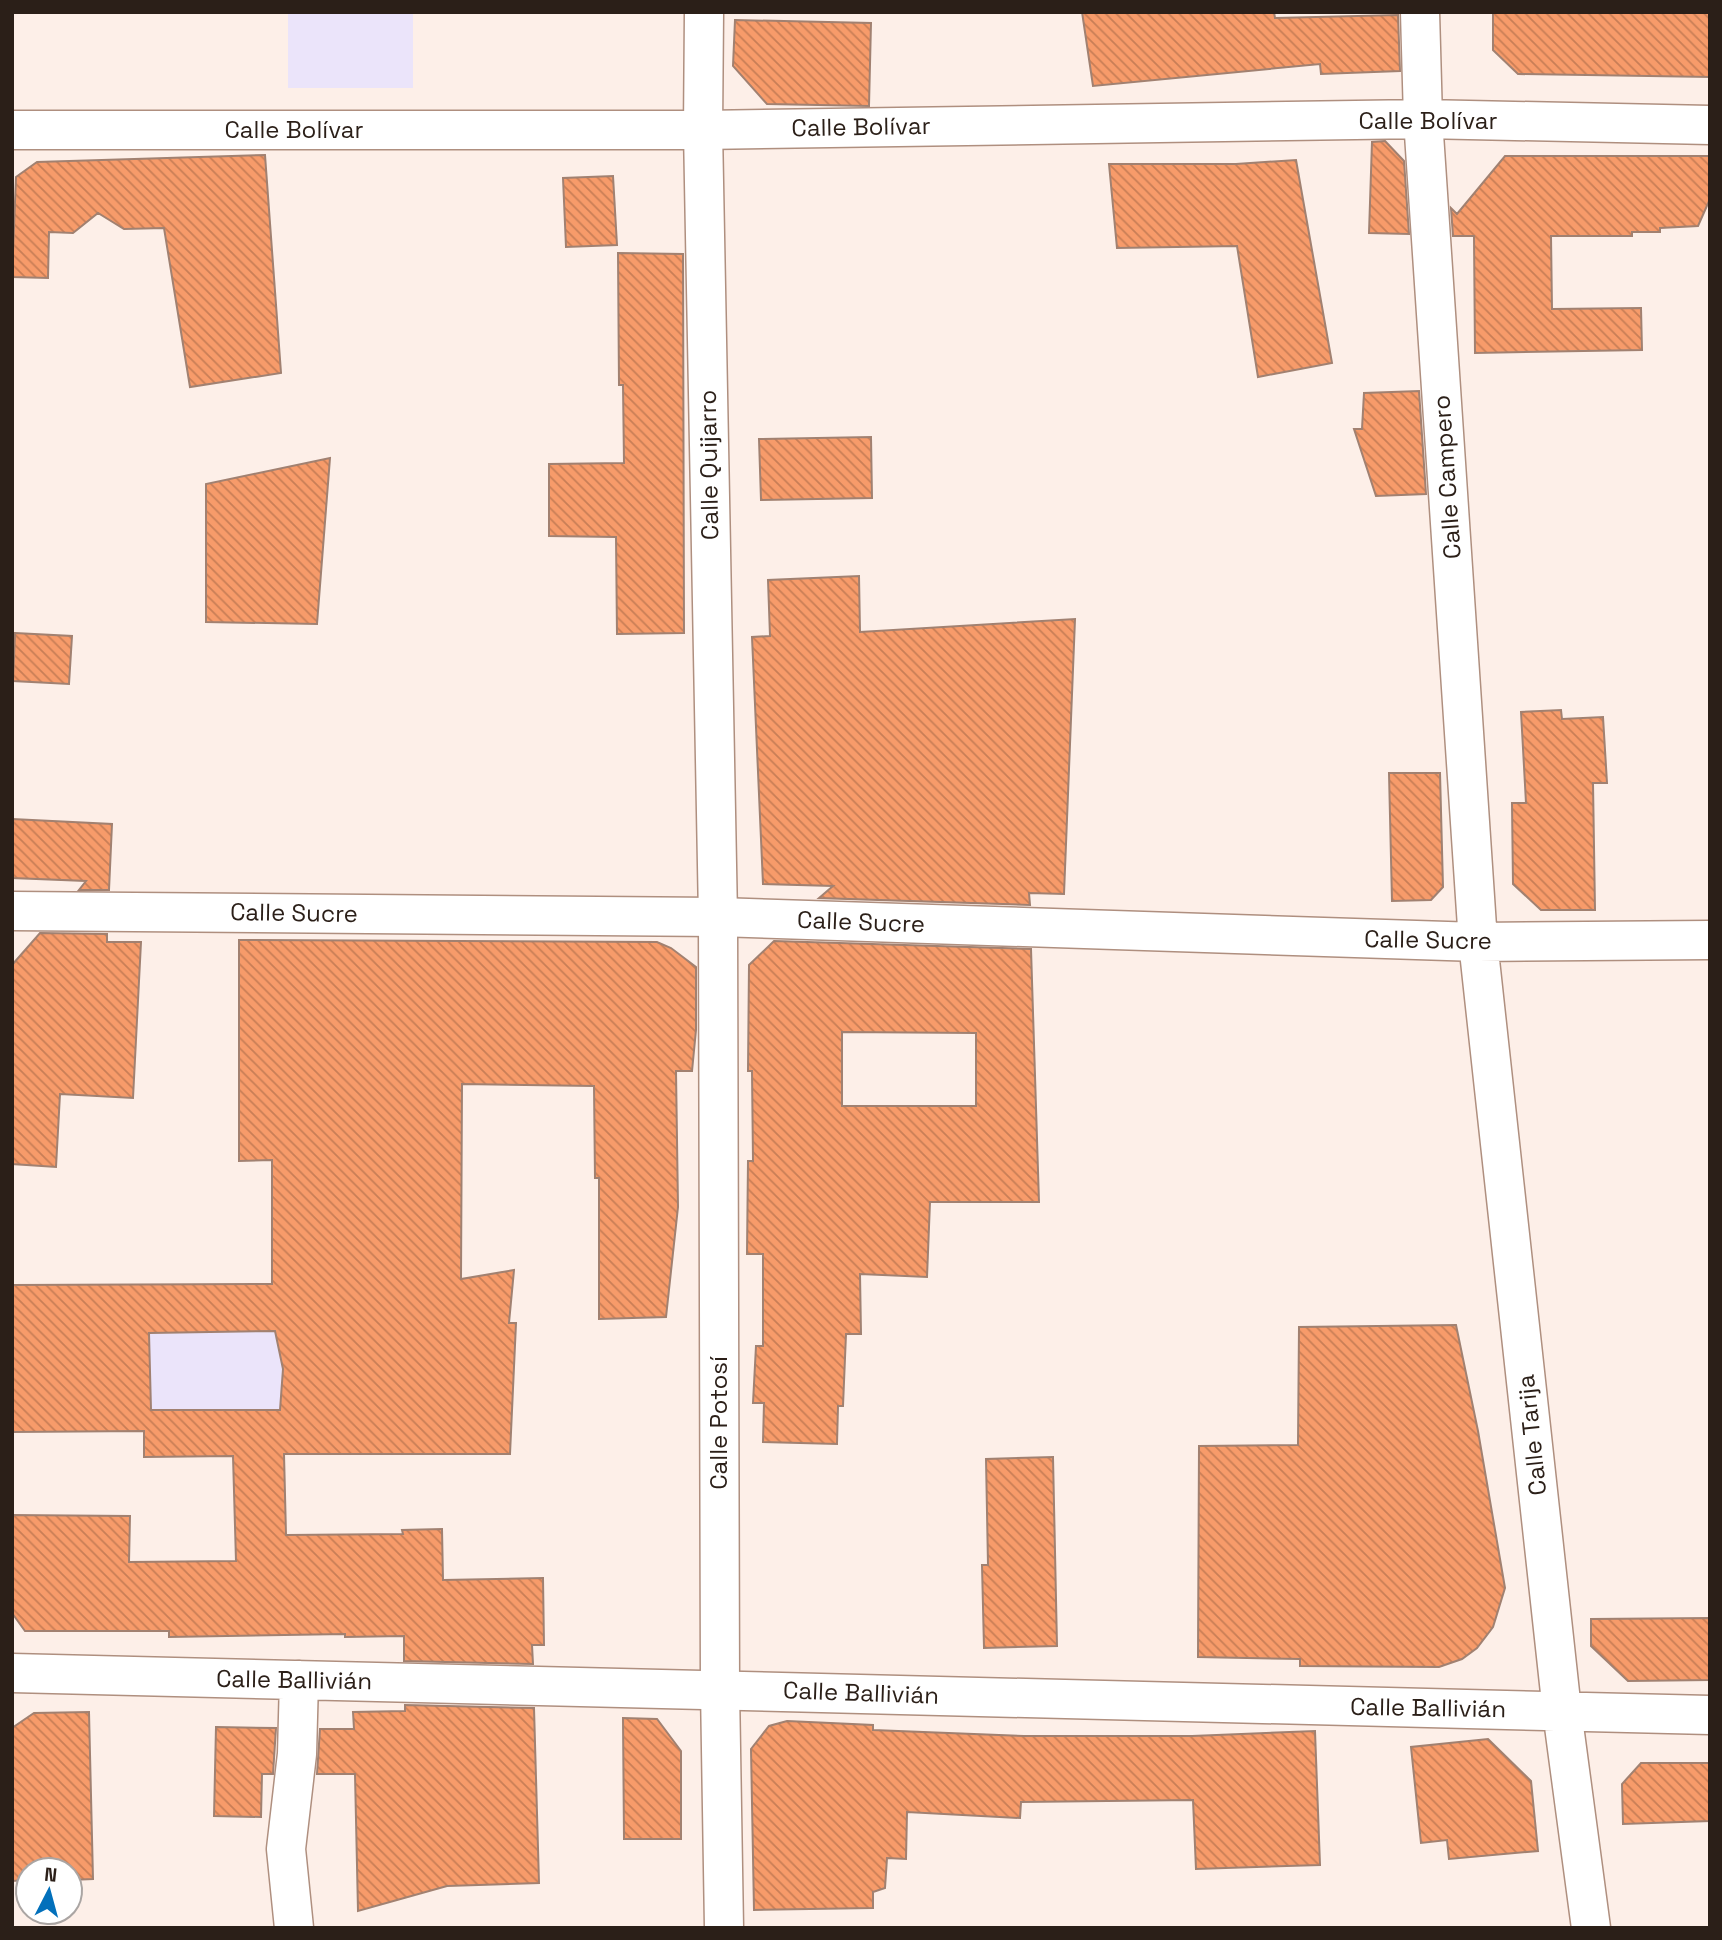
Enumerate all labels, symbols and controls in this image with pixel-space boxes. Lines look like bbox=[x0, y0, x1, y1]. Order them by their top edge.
street label: Calle Bolívar bbox=[1358, 105, 1498, 136]
street label: Calle Bolívar bbox=[791, 110, 931, 143]
street label: Calle Bolívar bbox=[224, 114, 364, 145]
street label: Calle Quijarro bbox=[692, 390, 725, 540]
street label: Calle Campero bbox=[1425, 394, 1468, 560]
street label: Calle Sucre bbox=[230, 896, 358, 929]
street label: Calle Sucre bbox=[797, 904, 925, 939]
street label: Calle Sucre bbox=[1364, 923, 1492, 956]
street label: Calle Potosí bbox=[703, 1356, 734, 1490]
street label: Calle Tarija bbox=[1510, 1373, 1553, 1497]
street label: Calle Ballivián bbox=[216, 1663, 372, 1696]
street label: Calle Ballivián bbox=[783, 1674, 940, 1711]
street label: Calle Ballivián bbox=[1350, 1691, 1506, 1724]
north arrow bbox=[14, 1856, 84, 1926]
text: N bbox=[43, 1861, 58, 1888]

